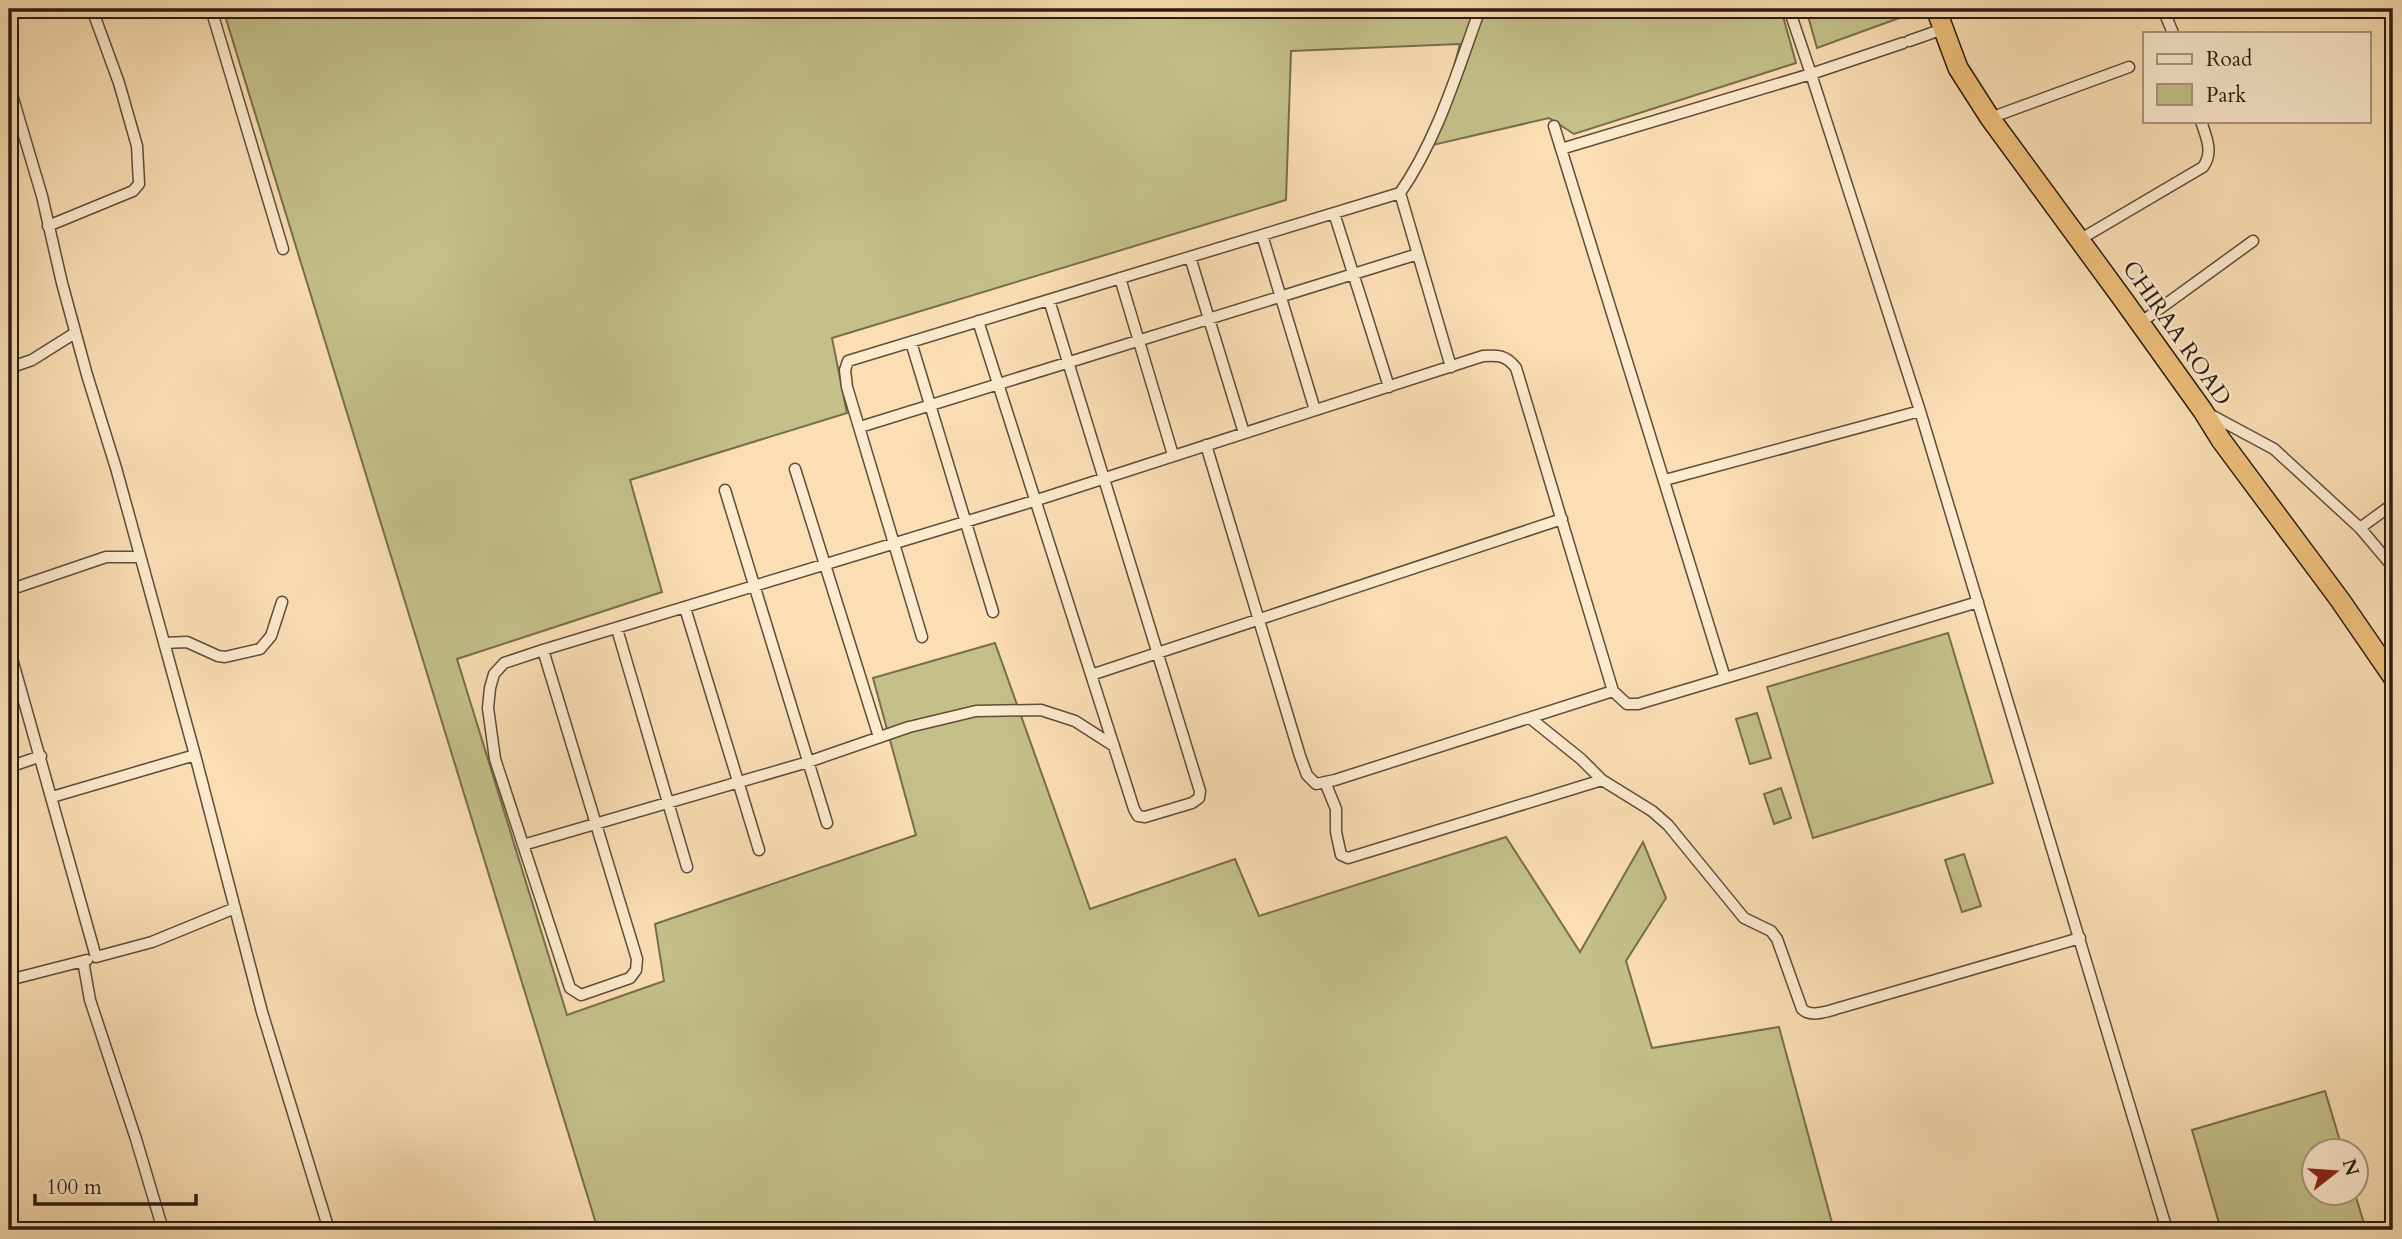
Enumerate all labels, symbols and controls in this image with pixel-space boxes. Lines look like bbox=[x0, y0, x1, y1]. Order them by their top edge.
legend bbox=[2143, 32, 2370, 122]
text: Road bbox=[2206, 45, 2252, 74]
text: Park bbox=[2206, 81, 2247, 110]
street label: CHIRAA ROAD bbox=[2115, 254, 2239, 412]
north arrow bbox=[2300, 1138, 2370, 1208]
text: N bbox=[2335, 1156, 2365, 1179]
scale bar bbox=[35, 1162, 196, 1206]
text: 100 m bbox=[46, 1173, 102, 1202]

